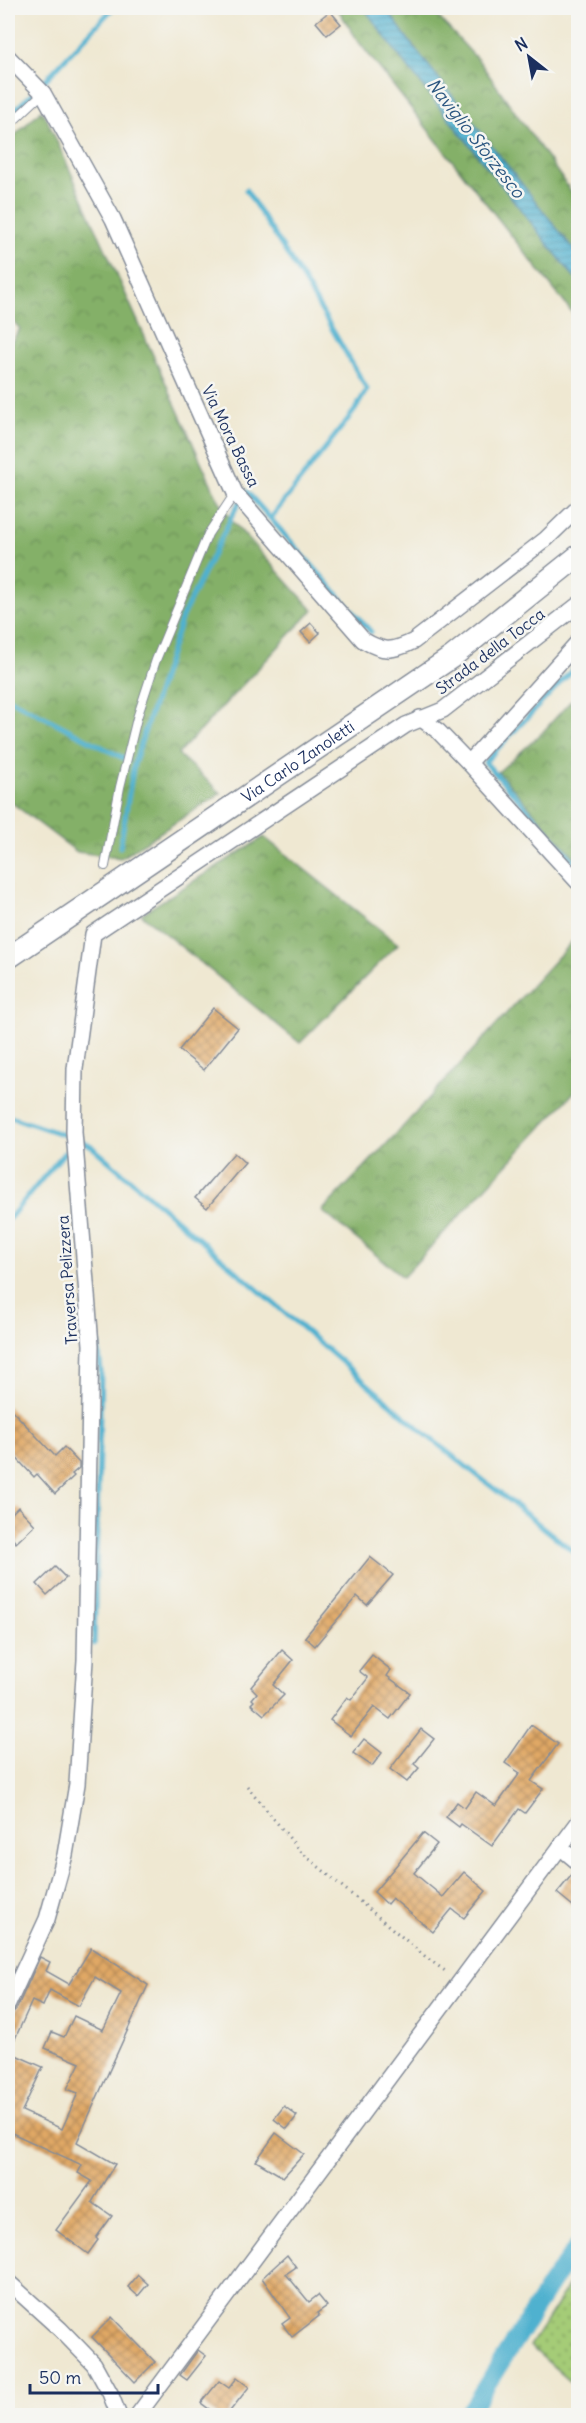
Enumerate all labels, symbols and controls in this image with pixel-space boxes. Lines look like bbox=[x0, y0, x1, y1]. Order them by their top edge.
north arrow bbox=[499, 27, 559, 87]
text: N bbox=[511, 33, 531, 56]
water label: Naviglio Sforzesco bbox=[422, 73, 531, 203]
street label: Via Mora Bassa bbox=[198, 382, 264, 490]
street label: Strada della Tocca bbox=[432, 603, 548, 699]
street label: Via Carlo Zanoletti bbox=[238, 716, 358, 807]
street label: Traversa Pelizzera bbox=[52, 1215, 82, 1345]
scale bar bbox=[30, 2357, 158, 2395]
text: 50 m bbox=[39, 2366, 81, 2389]

